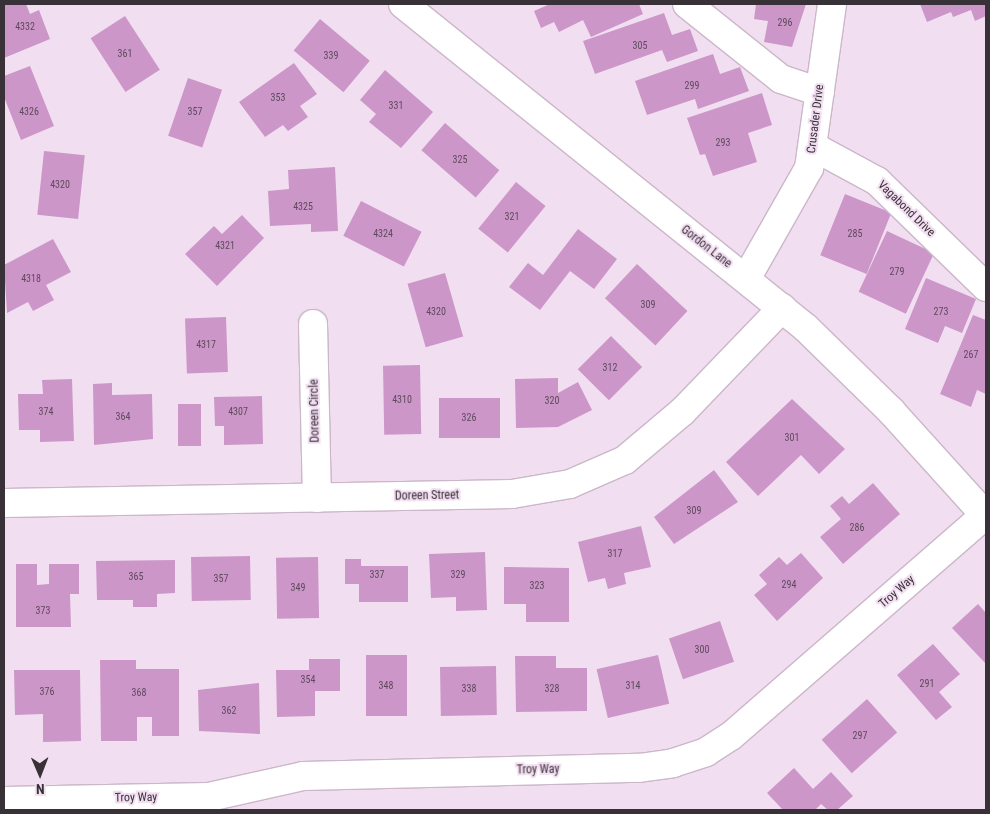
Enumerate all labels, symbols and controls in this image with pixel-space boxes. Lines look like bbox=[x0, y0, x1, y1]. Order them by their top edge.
house number: 296 bbox=[778, 17, 792, 29]
house number: 4332 bbox=[15, 21, 35, 33]
house number: 305 bbox=[633, 40, 647, 52]
house number: 361 bbox=[118, 48, 132, 60]
house number: 339 bbox=[324, 50, 338, 62]
house number: 299 bbox=[685, 80, 699, 92]
street label: Crusader Drive bbox=[805, 84, 827, 154]
house number: 353 bbox=[271, 92, 285, 104]
house number: 331 bbox=[389, 100, 403, 112]
house number: 4326 bbox=[19, 106, 39, 118]
house number: 357 bbox=[188, 106, 202, 118]
house number: 293 bbox=[716, 137, 730, 149]
house number: 325 bbox=[453, 154, 467, 166]
street label: Vagabond Drive bbox=[874, 178, 938, 240]
house number: 4320 bbox=[50, 179, 70, 191]
house number: 4325 bbox=[293, 201, 313, 213]
house number: 321 bbox=[505, 211, 519, 223]
street label: Gordon Lane bbox=[678, 223, 734, 271]
house number: 4324 bbox=[373, 228, 393, 240]
house number: 285 bbox=[848, 228, 862, 240]
house number: 4321 bbox=[215, 240, 235, 252]
house number: 279 bbox=[890, 266, 904, 278]
house number: 4318 bbox=[21, 273, 41, 285]
house number: 309 bbox=[641, 299, 655, 311]
house number: 4320 bbox=[426, 306, 446, 318]
house number: 273 bbox=[934, 306, 948, 318]
house number: 4317 bbox=[196, 339, 216, 351]
house number: 267 bbox=[964, 349, 978, 361]
house number: 312 bbox=[603, 362, 617, 374]
street label: Doreen Circle bbox=[307, 379, 323, 443]
house number: 4310 bbox=[392, 394, 412, 406]
house number: 320 bbox=[545, 395, 559, 407]
house number: 374 bbox=[39, 406, 53, 418]
house number: 4307 bbox=[228, 406, 248, 418]
house number: 364 bbox=[116, 411, 130, 423]
house number: 326 bbox=[462, 412, 476, 424]
house number: 301 bbox=[785, 432, 799, 444]
street label: Doreen Street bbox=[395, 488, 459, 504]
house number: 309 bbox=[687, 505, 701, 517]
house number: 286 bbox=[850, 522, 864, 534]
house number: 317 bbox=[608, 548, 622, 560]
house number: 337 bbox=[370, 569, 384, 581]
house number: 329 bbox=[451, 569, 465, 581]
house number: 365 bbox=[129, 571, 143, 583]
house number: 357 bbox=[214, 573, 228, 585]
street label: Troy Way bbox=[876, 573, 918, 611]
house number: 294 bbox=[782, 579, 796, 591]
house number: 323 bbox=[530, 580, 544, 592]
house number: 349 bbox=[291, 582, 305, 594]
house number: 373 bbox=[36, 605, 50, 617]
house number: 300 bbox=[695, 644, 709, 656]
house number: 354 bbox=[301, 674, 315, 686]
house number: 291 bbox=[920, 678, 934, 690]
house number: 348 bbox=[379, 680, 393, 692]
house number: 314 bbox=[626, 680, 640, 692]
house number: 338 bbox=[462, 683, 476, 695]
house number: 328 bbox=[545, 683, 559, 695]
house number: 376 bbox=[40, 686, 54, 698]
house number: 368 bbox=[132, 687, 146, 699]
house number: 362 bbox=[222, 705, 236, 717]
house number: 297 bbox=[853, 730, 867, 742]
north arrow bbox=[15, 749, 65, 799]
street label: Troy Way bbox=[517, 762, 559, 778]
text: N bbox=[36, 781, 45, 797]
street label: Troy Way bbox=[115, 790, 157, 806]

